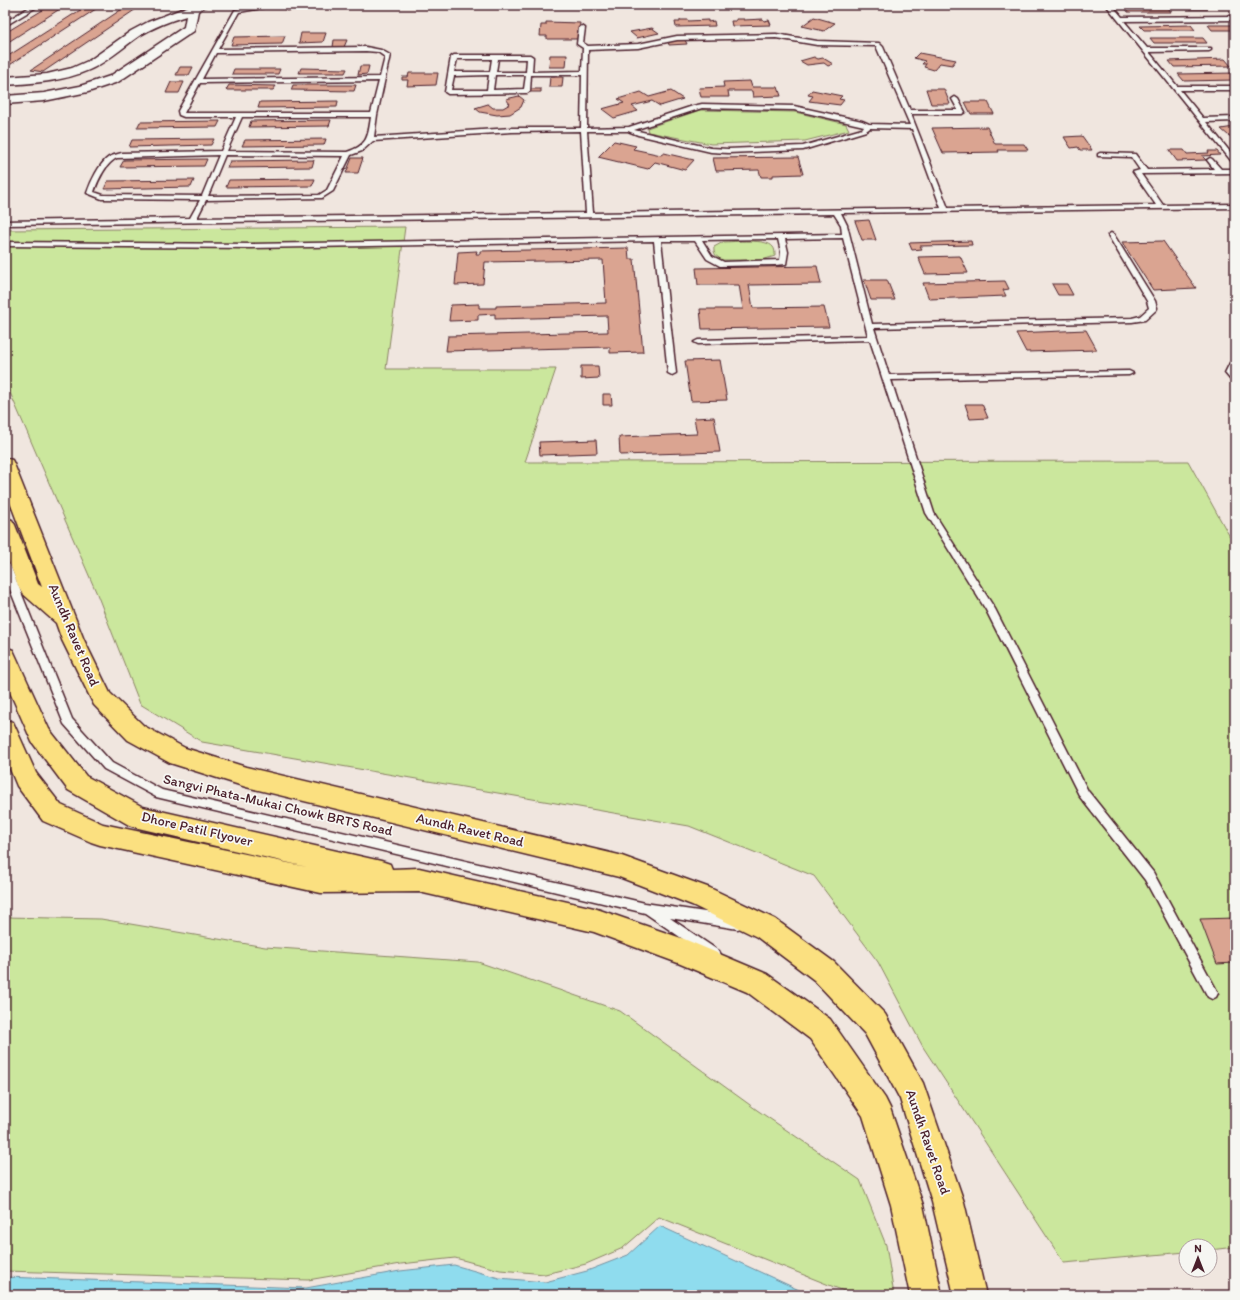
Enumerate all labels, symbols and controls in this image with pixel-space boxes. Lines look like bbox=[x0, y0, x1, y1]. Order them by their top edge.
street label: Aundh Ravet Road bbox=[45, 581, 103, 689]
street label: Sangvi Phata-Mukai Chowk BRTS Road bbox=[162, 770, 395, 840]
street label: Dhore Patil Flyover bbox=[140, 808, 255, 850]
street label: Aundh Ravet Road bbox=[415, 809, 526, 851]
street label: Aundh Ravet Road bbox=[902, 1087, 954, 1197]
north arrow bbox=[1178, 1238, 1218, 1278]
text: N bbox=[1194, 1242, 1202, 1255]

